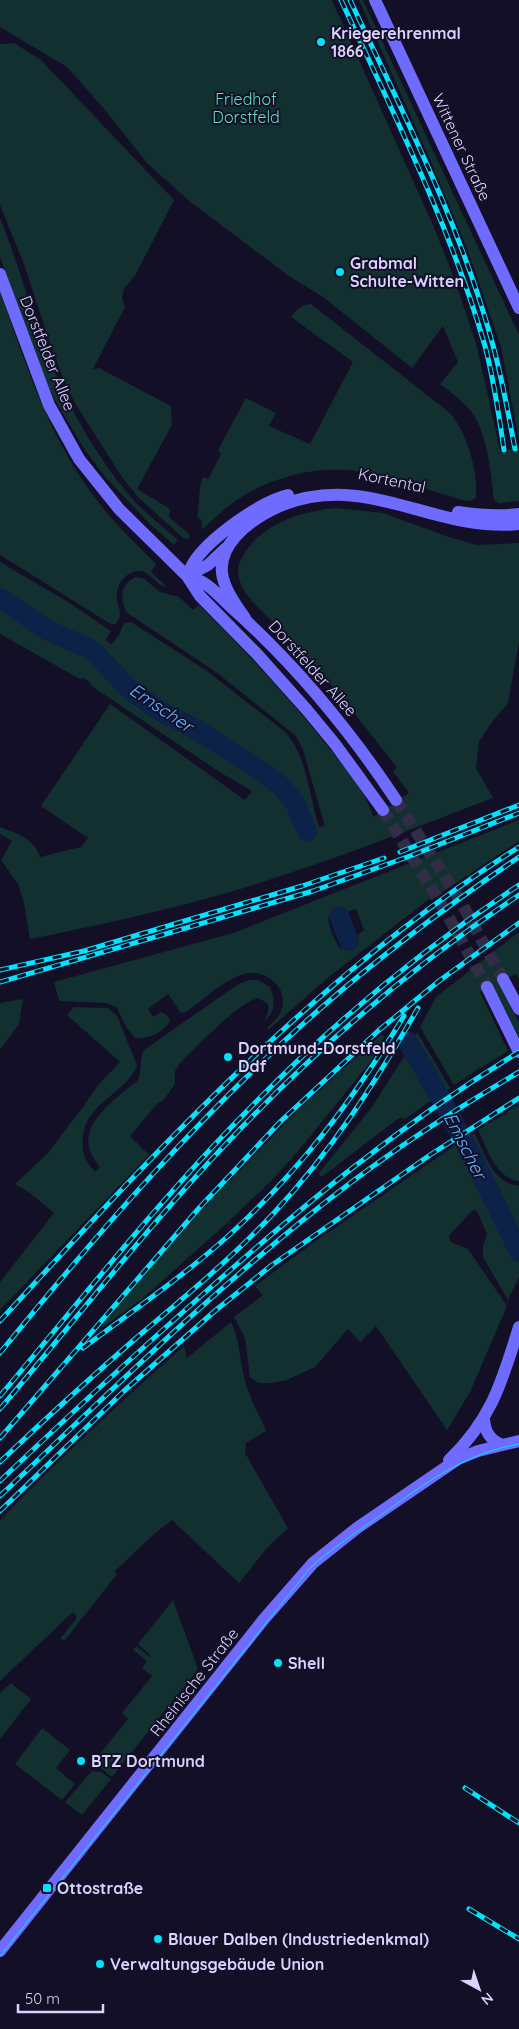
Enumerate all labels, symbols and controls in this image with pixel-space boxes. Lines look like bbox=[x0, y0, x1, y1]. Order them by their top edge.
place label: Kriegerehrenmal 1866 bbox=[331, 23, 461, 61]
marker: Kriegerehrenmal 1866 bbox=[315, 36, 327, 48]
park label: Friedhof Dorstfeld bbox=[212, 89, 280, 127]
street label: Wittener Straße bbox=[428, 90, 496, 204]
place label: Grabmal Schulte-Witten bbox=[350, 253, 464, 291]
marker: Grabmal Schulte-Witten bbox=[334, 266, 346, 278]
street label: Dorstfelder Allee bbox=[16, 292, 80, 414]
street label: Kortental bbox=[356, 463, 428, 497]
street label: Dorstfelder Allee bbox=[265, 616, 361, 720]
water label: Emscher bbox=[125, 678, 199, 738]
place label: Dortmund-Dorstfeld Ddf bbox=[238, 1038, 396, 1076]
marker: Dortmund-Dorstfeld Ddf bbox=[222, 1051, 234, 1063]
water label: Emscher bbox=[439, 1109, 493, 1185]
street label: Rheinische Straße bbox=[145, 1624, 243, 1740]
place label: Shell bbox=[288, 1653, 325, 1673]
marker: Shell bbox=[272, 1657, 284, 1669]
place label: BTZ Dortmund bbox=[91, 1751, 205, 1771]
marker: BTZ Dortmund bbox=[75, 1755, 87, 1767]
place label: Ottostraße bbox=[57, 1878, 143, 1898]
marker: Ottostraße bbox=[41, 1882, 53, 1894]
place label: Blauer Dalben (Industriedenkmal) bbox=[168, 1929, 429, 1949]
marker: Blauer Dalben (Industriedenkmal) bbox=[152, 1933, 164, 1945]
place label: Verwaltungsgebäude Union bbox=[110, 1954, 324, 1974]
marker: Verwaltungsgebäude Union bbox=[94, 1958, 106, 1970]
north arrow bbox=[454, 1964, 504, 2014]
scale bar bbox=[18, 1982, 102, 2014]
text: 50 m bbox=[25, 1989, 60, 2008]
text: N bbox=[478, 1989, 497, 2009]

